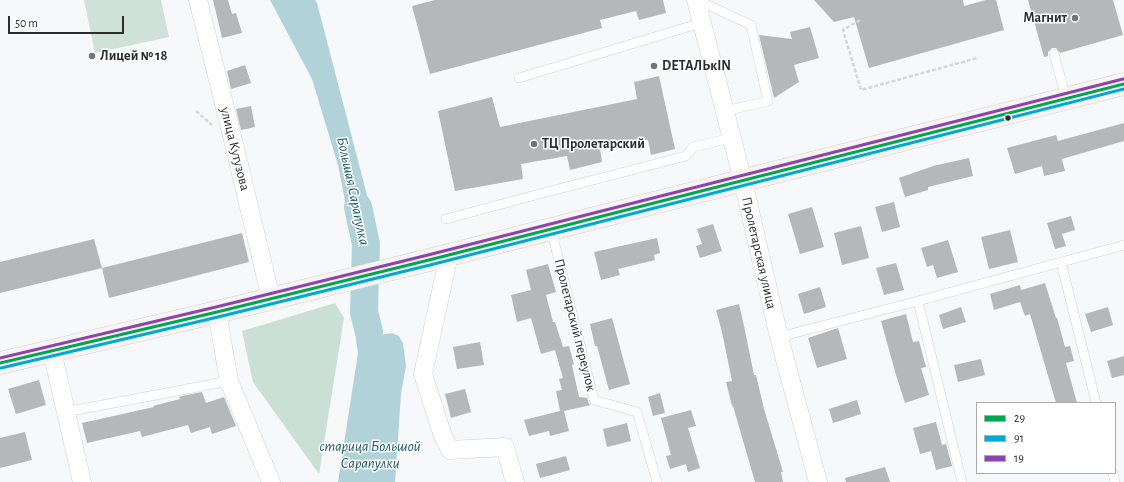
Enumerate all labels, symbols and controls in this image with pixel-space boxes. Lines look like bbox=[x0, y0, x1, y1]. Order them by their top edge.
scale bar bbox=[10, 8, 126, 34]
place label: Магнит bbox=[1023, 10, 1067, 26]
marker: Магнит bbox=[1070, 13, 1080, 23]
text: 50 m bbox=[15, 17, 38, 29]
place label: Лицей № 18 bbox=[100, 48, 167, 64]
marker: Лицей № 18 bbox=[87, 51, 97, 61]
place label: DЕТАЛЬкIN bbox=[662, 58, 731, 74]
marker: DЕТАЛЬкIN bbox=[649, 61, 659, 71]
street label: улица Кутузова bbox=[217, 105, 253, 193]
unlabelled marker bbox=[1003, 113, 1013, 123]
water label: Большая Сарапулка bbox=[333, 135, 373, 247]
place label: ТЦ Пролетарский bbox=[542, 136, 645, 152]
marker: ТЦ Пролетарский bbox=[529, 139, 539, 149]
street label: Пролетарская улица bbox=[738, 195, 780, 311]
street label: Пролетарский переулок bbox=[550, 257, 600, 393]
legend bbox=[976, 402, 1116, 474]
text: 29 bbox=[1014, 412, 1025, 424]
text: 91 bbox=[1014, 432, 1024, 444]
water label: старица Большой Сарапулки bbox=[319, 437, 421, 472]
text: 19 bbox=[1014, 452, 1024, 464]

